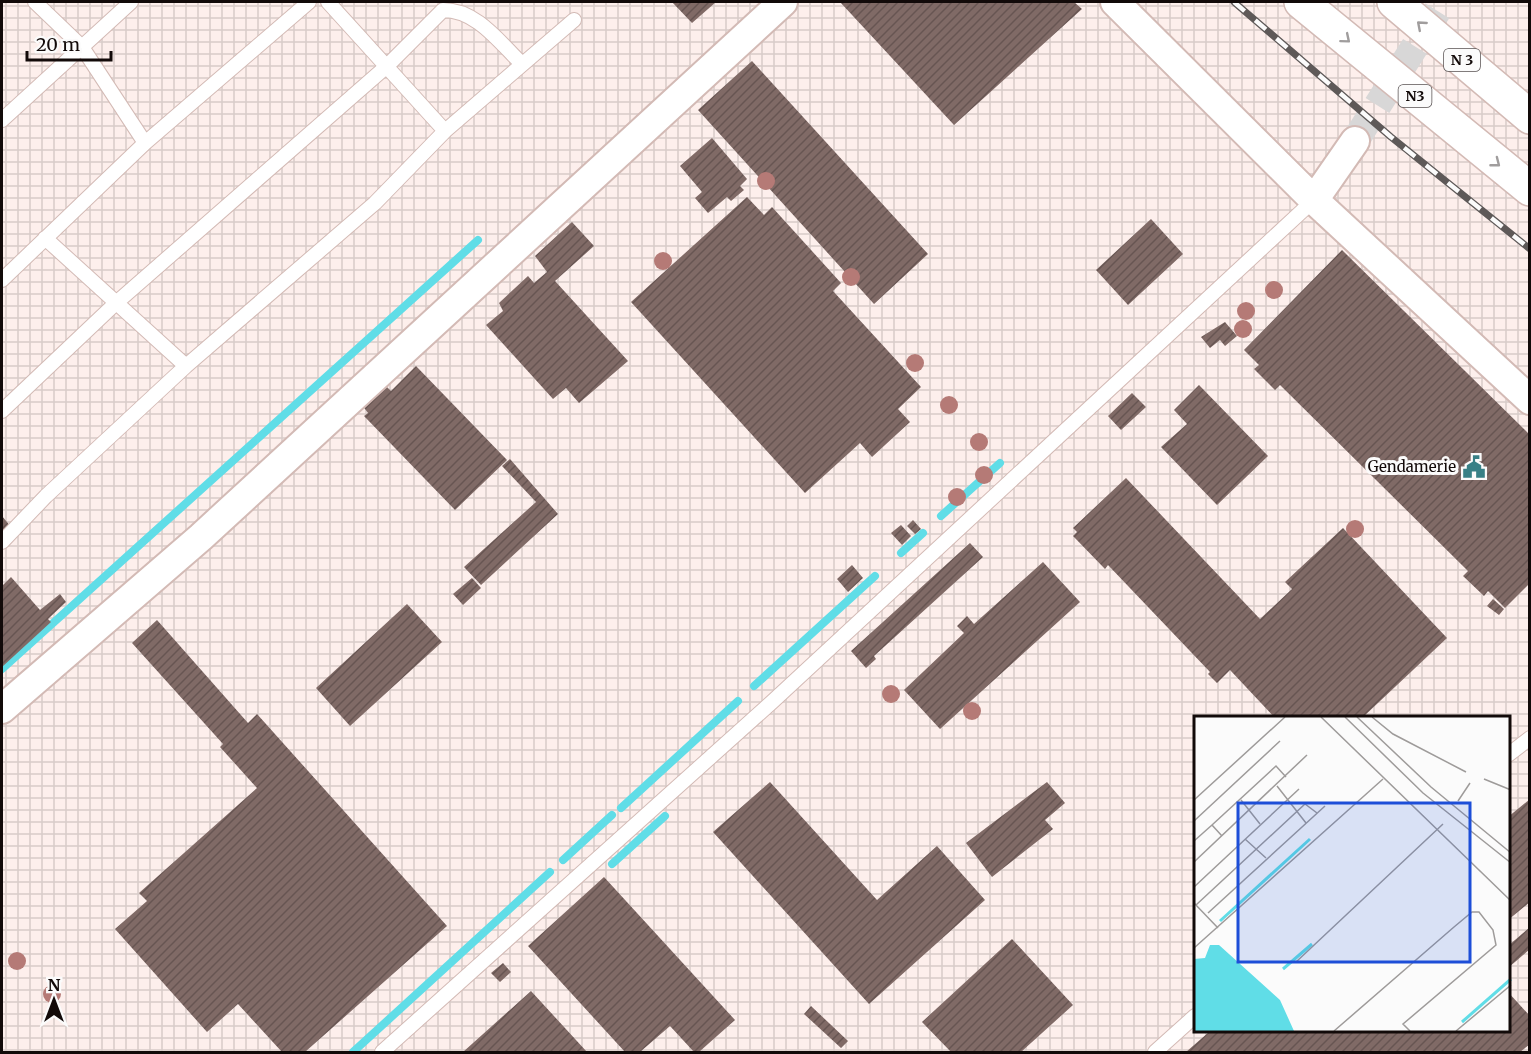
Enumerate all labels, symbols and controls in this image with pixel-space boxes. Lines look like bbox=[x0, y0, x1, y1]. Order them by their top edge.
one-way arrow bbox=[1417, 21, 1428, 32]
scale bar bbox=[27, 24, 111, 62]
one-way arrow bbox=[1339, 32, 1350, 43]
text: 20 m bbox=[36, 33, 80, 56]
road number: N 3 bbox=[1444, 49, 1480, 71]
road number: N3 bbox=[1398, 85, 1432, 107]
one-way arrow bbox=[1490, 156, 1501, 167]
public building icon: Gendamerie bbox=[1461, 454, 1487, 480]
place label: Gendamerie bbox=[1368, 457, 1456, 476]
inset map bbox=[1194, 716, 1510, 1033]
north arrow bbox=[24, 970, 84, 1030]
text: N bbox=[48, 975, 61, 995]

